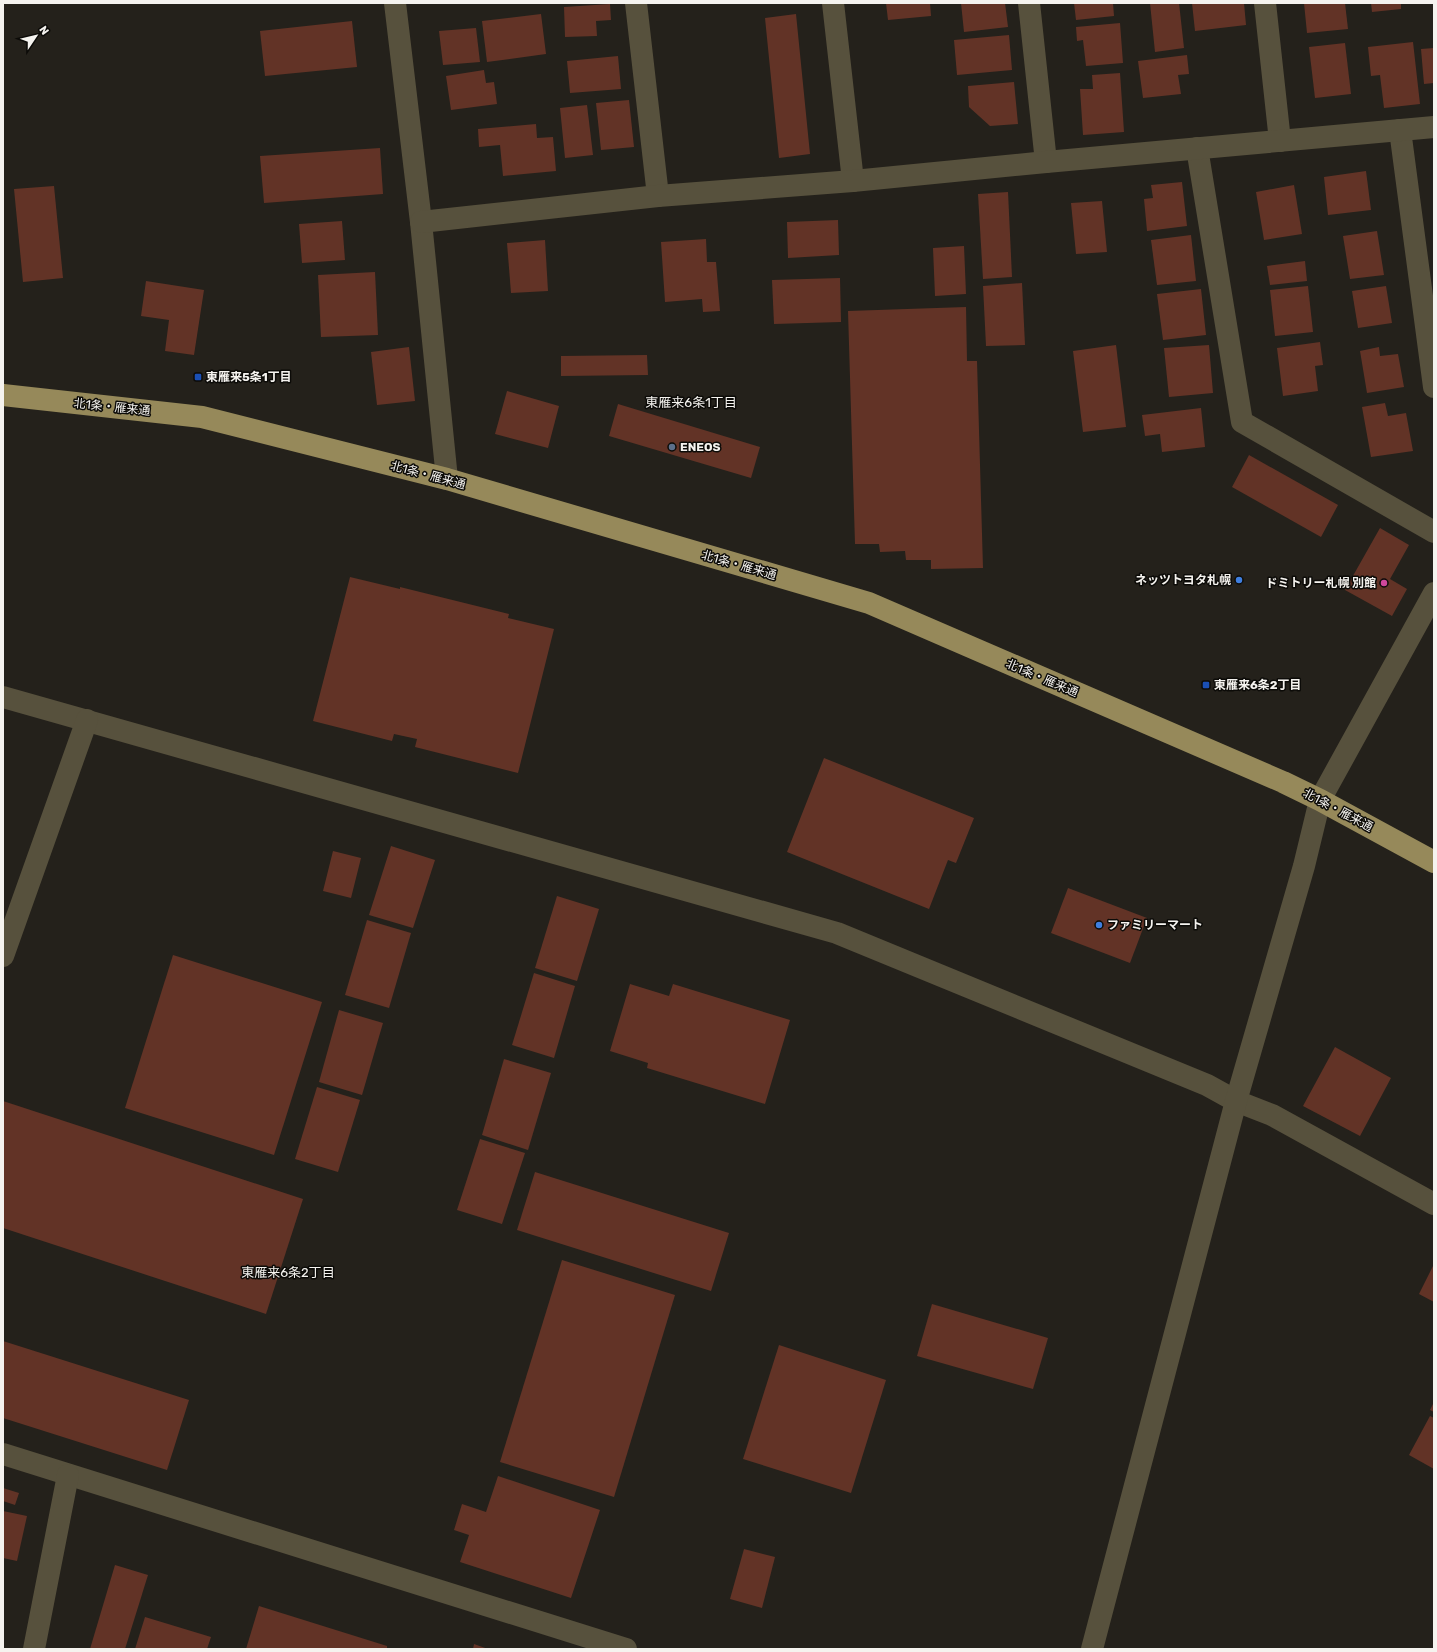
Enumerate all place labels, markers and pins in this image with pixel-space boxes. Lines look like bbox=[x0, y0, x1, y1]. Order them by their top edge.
place label: 東雁来5条1丁目 bbox=[206, 370, 292, 384]
marker: 東雁来5条1丁目 bbox=[193, 372, 203, 382]
place label: ENEOS bbox=[680, 440, 720, 454]
marker: ENEOS bbox=[667, 442, 677, 452]
place label: ネッツトヨタ札幌 bbox=[1135, 573, 1231, 587]
marker: ネッツトヨタ札幌 bbox=[1234, 575, 1244, 585]
place label: ドミトリー札幌 別館 bbox=[1265, 576, 1376, 590]
marker: ドミトリー札幌 別館 bbox=[1379, 578, 1389, 588]
place label: 東雁来6条2丁目 bbox=[1214, 678, 1302, 692]
marker: 東雁来6条2丁目 bbox=[1201, 680, 1211, 690]
place label: ファミリーマート bbox=[1107, 918, 1203, 932]
marker: ファミリーマート bbox=[1094, 920, 1104, 930]

